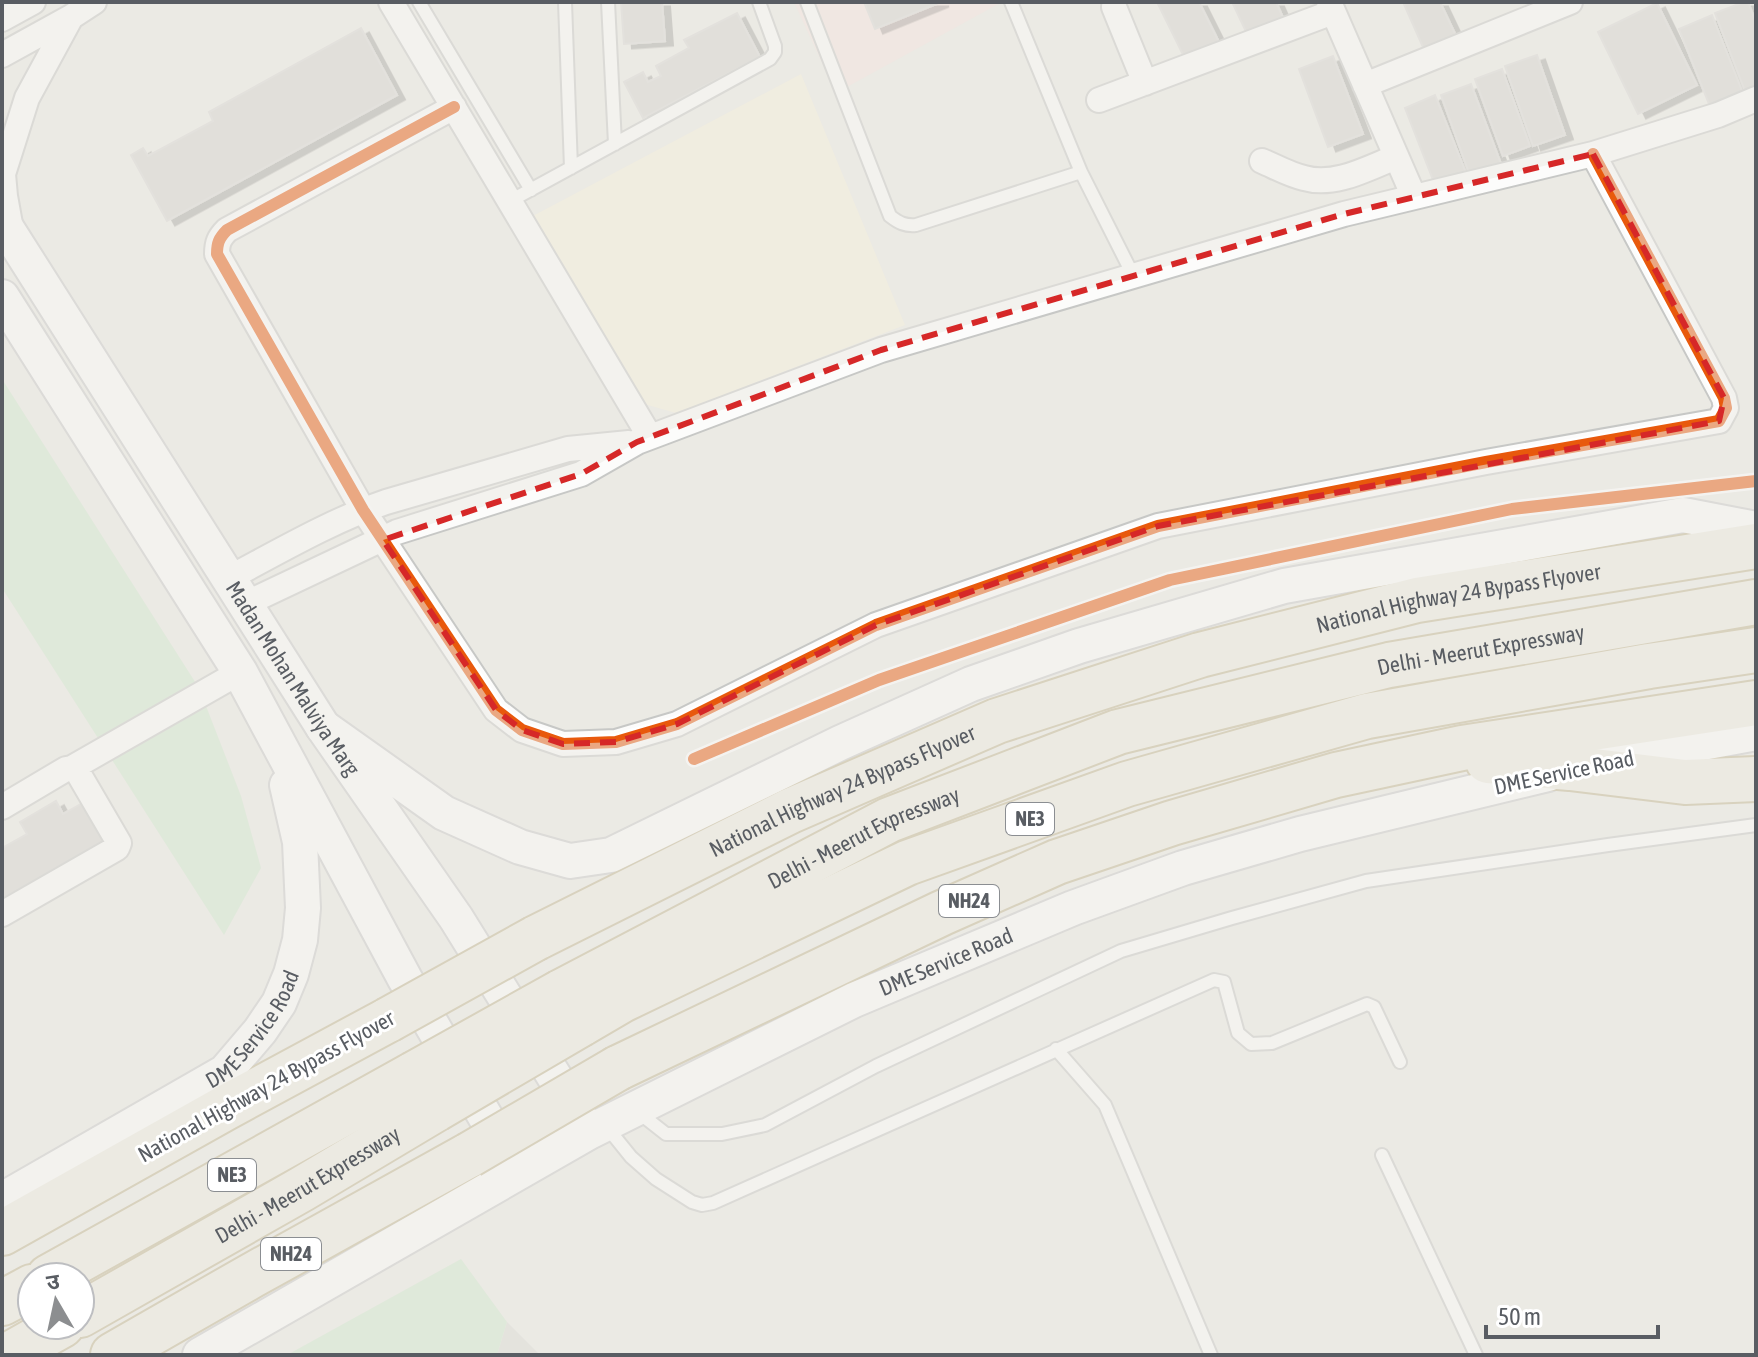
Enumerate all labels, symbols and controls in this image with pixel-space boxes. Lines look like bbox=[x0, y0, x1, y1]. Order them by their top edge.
street label: National Highway 24 Bypass Flyover bbox=[1313, 558, 1603, 638]
street label: Madan Mohan Malviya Marg bbox=[221, 576, 366, 781]
street label: Delhi - Meerut Expressway bbox=[1375, 619, 1586, 680]
street label: National Highway 24 Bypass Flyover bbox=[705, 719, 980, 862]
street label: DME Service Road bbox=[1492, 744, 1636, 800]
street label: Delhi - Meerut Expressway bbox=[763, 781, 963, 894]
road number: NE3 bbox=[1006, 803, 1054, 835]
road number: NH24 bbox=[939, 885, 999, 917]
street label: DME Service Road bbox=[875, 922, 1017, 1001]
street label: DME Service Road bbox=[201, 966, 304, 1093]
street label: National Highway 24 Bypass Flyover bbox=[133, 1004, 399, 1167]
street label: Delhi - Meerut Expressway bbox=[210, 1121, 404, 1249]
road number: NE3 bbox=[208, 1159, 256, 1191]
road number: NH24 bbox=[261, 1238, 321, 1270]
north arrow bbox=[16, 1261, 96, 1341]
text: उ bbox=[44, 1267, 62, 1295]
scale bar bbox=[1486, 1289, 1658, 1339]
text: 50 m bbox=[1498, 1303, 1541, 1330]

